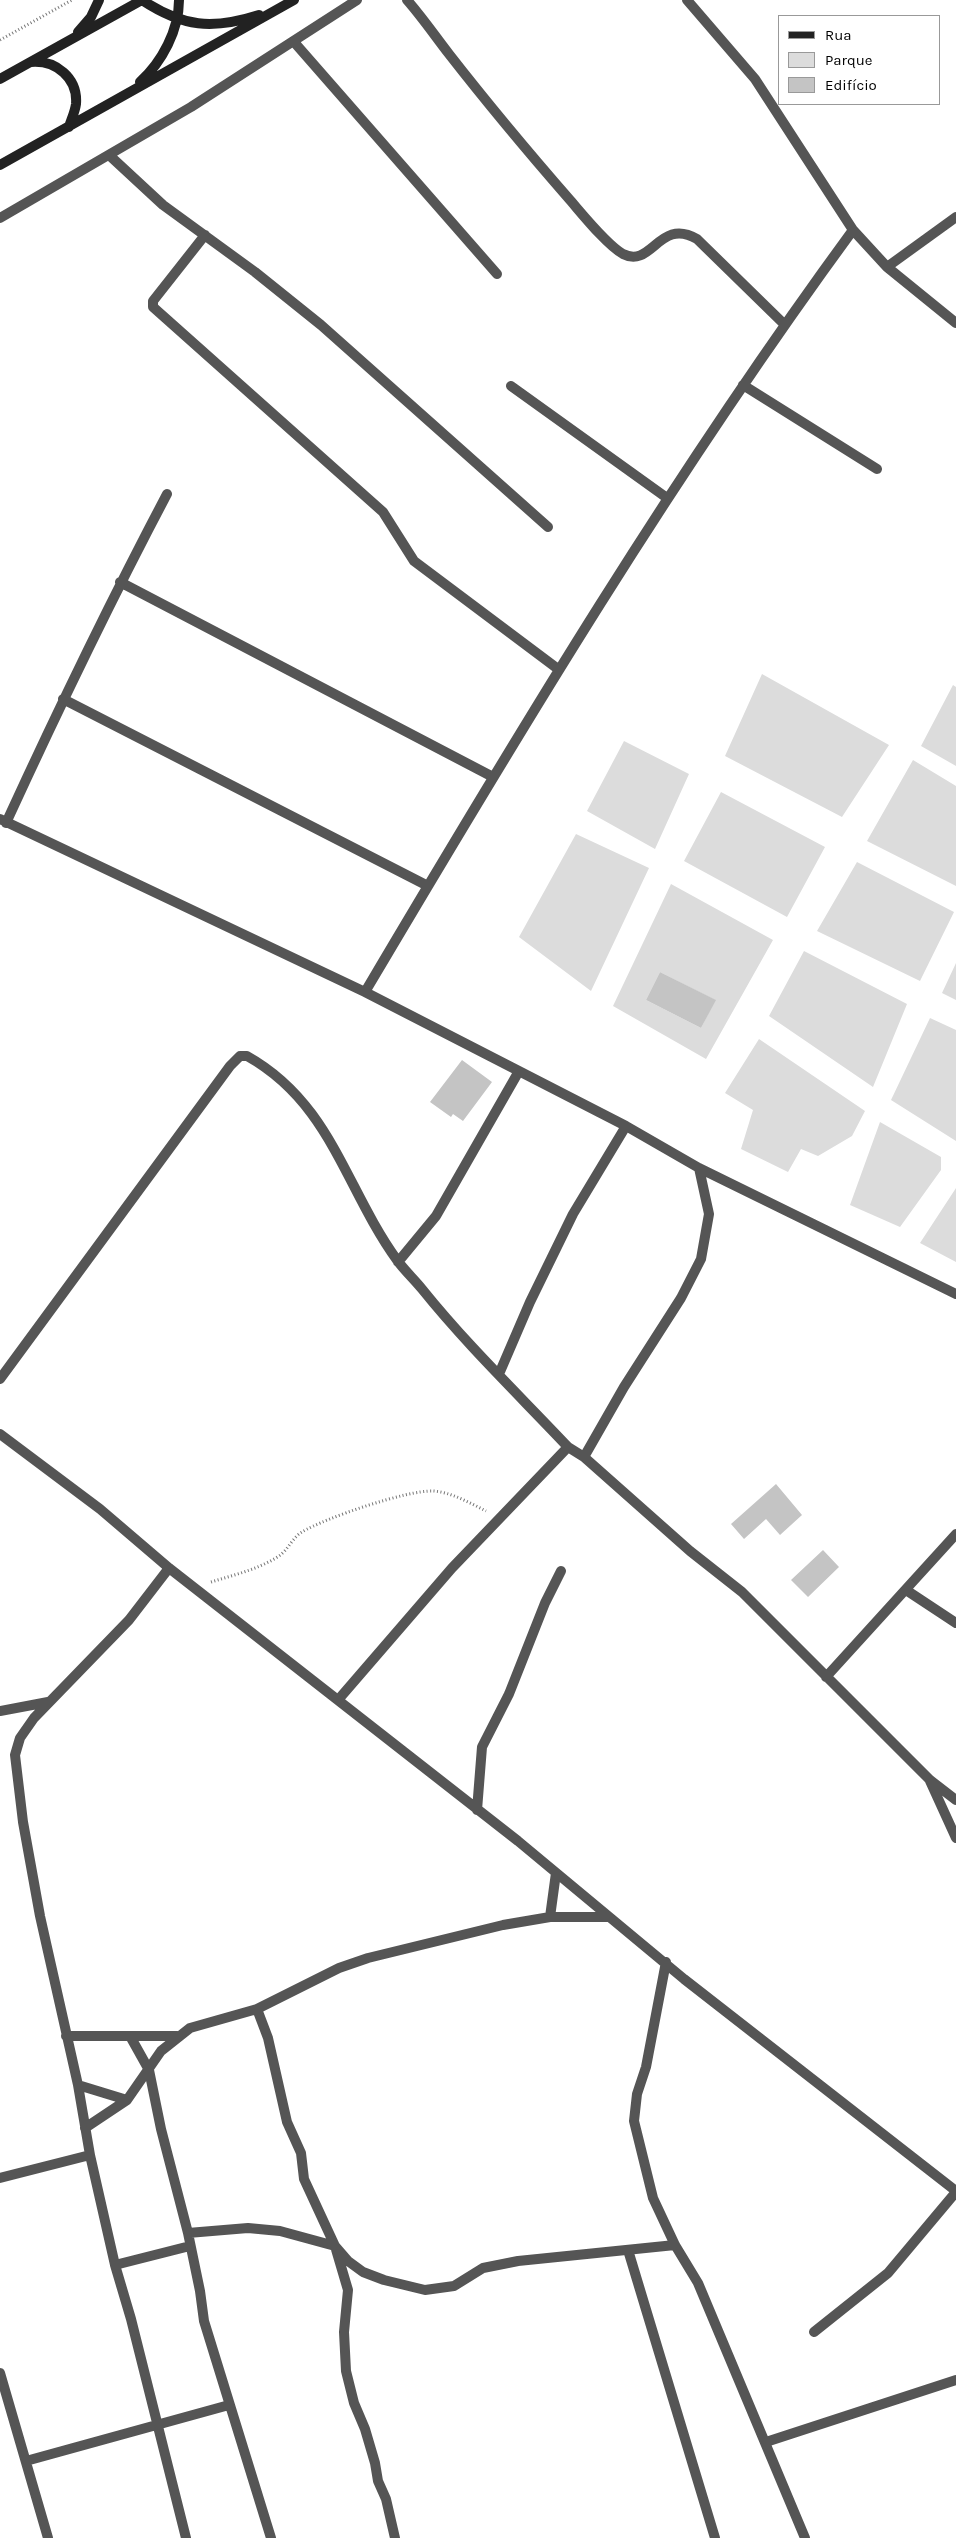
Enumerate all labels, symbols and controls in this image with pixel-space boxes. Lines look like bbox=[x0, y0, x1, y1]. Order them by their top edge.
legend bbox=[778, 15, 941, 105]
text: Rua bbox=[825, 26, 852, 44]
text: Parque bbox=[825, 51, 873, 69]
text: Edifício bbox=[825, 76, 877, 94]

